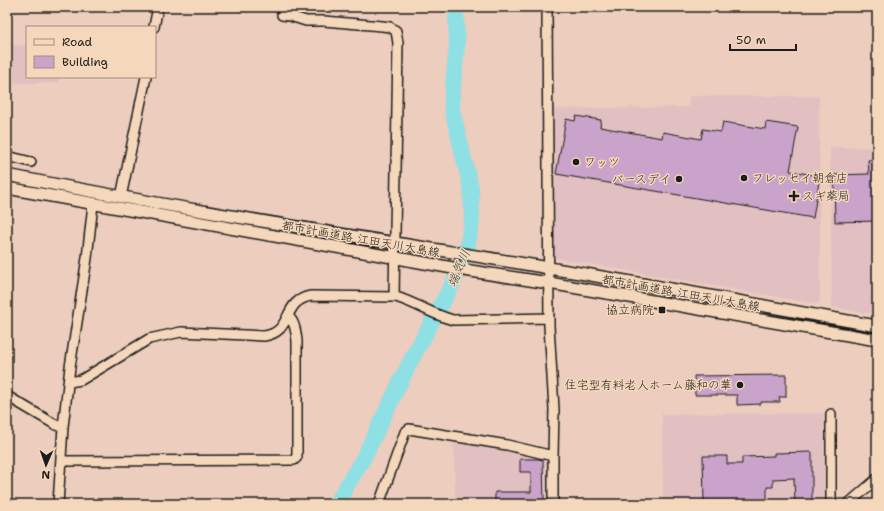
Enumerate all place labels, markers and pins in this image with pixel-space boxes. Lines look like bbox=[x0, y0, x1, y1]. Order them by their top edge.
place label: ワッツ bbox=[584, 154, 620, 170]
marker: ワッツ bbox=[571, 157, 581, 167]
place label: フレッセイ朝倉店 bbox=[752, 170, 848, 186]
place label: バースデイ bbox=[611, 171, 671, 187]
marker: フレッセイ朝倉店 bbox=[739, 173, 749, 183]
marker: バースデイ bbox=[674, 174, 684, 184]
place label: スギ薬局 bbox=[802, 188, 850, 204]
marker: スギ薬局 bbox=[789, 191, 799, 201]
place label: 協立病院 bbox=[606, 302, 654, 318]
marker: 協立病院 bbox=[657, 305, 667, 315]
place label: 住宅型有料老人ホーム藤和の華 bbox=[564, 377, 732, 393]
marker: 住宅型有料老人ホーム藤和の華 bbox=[735, 380, 745, 390]

